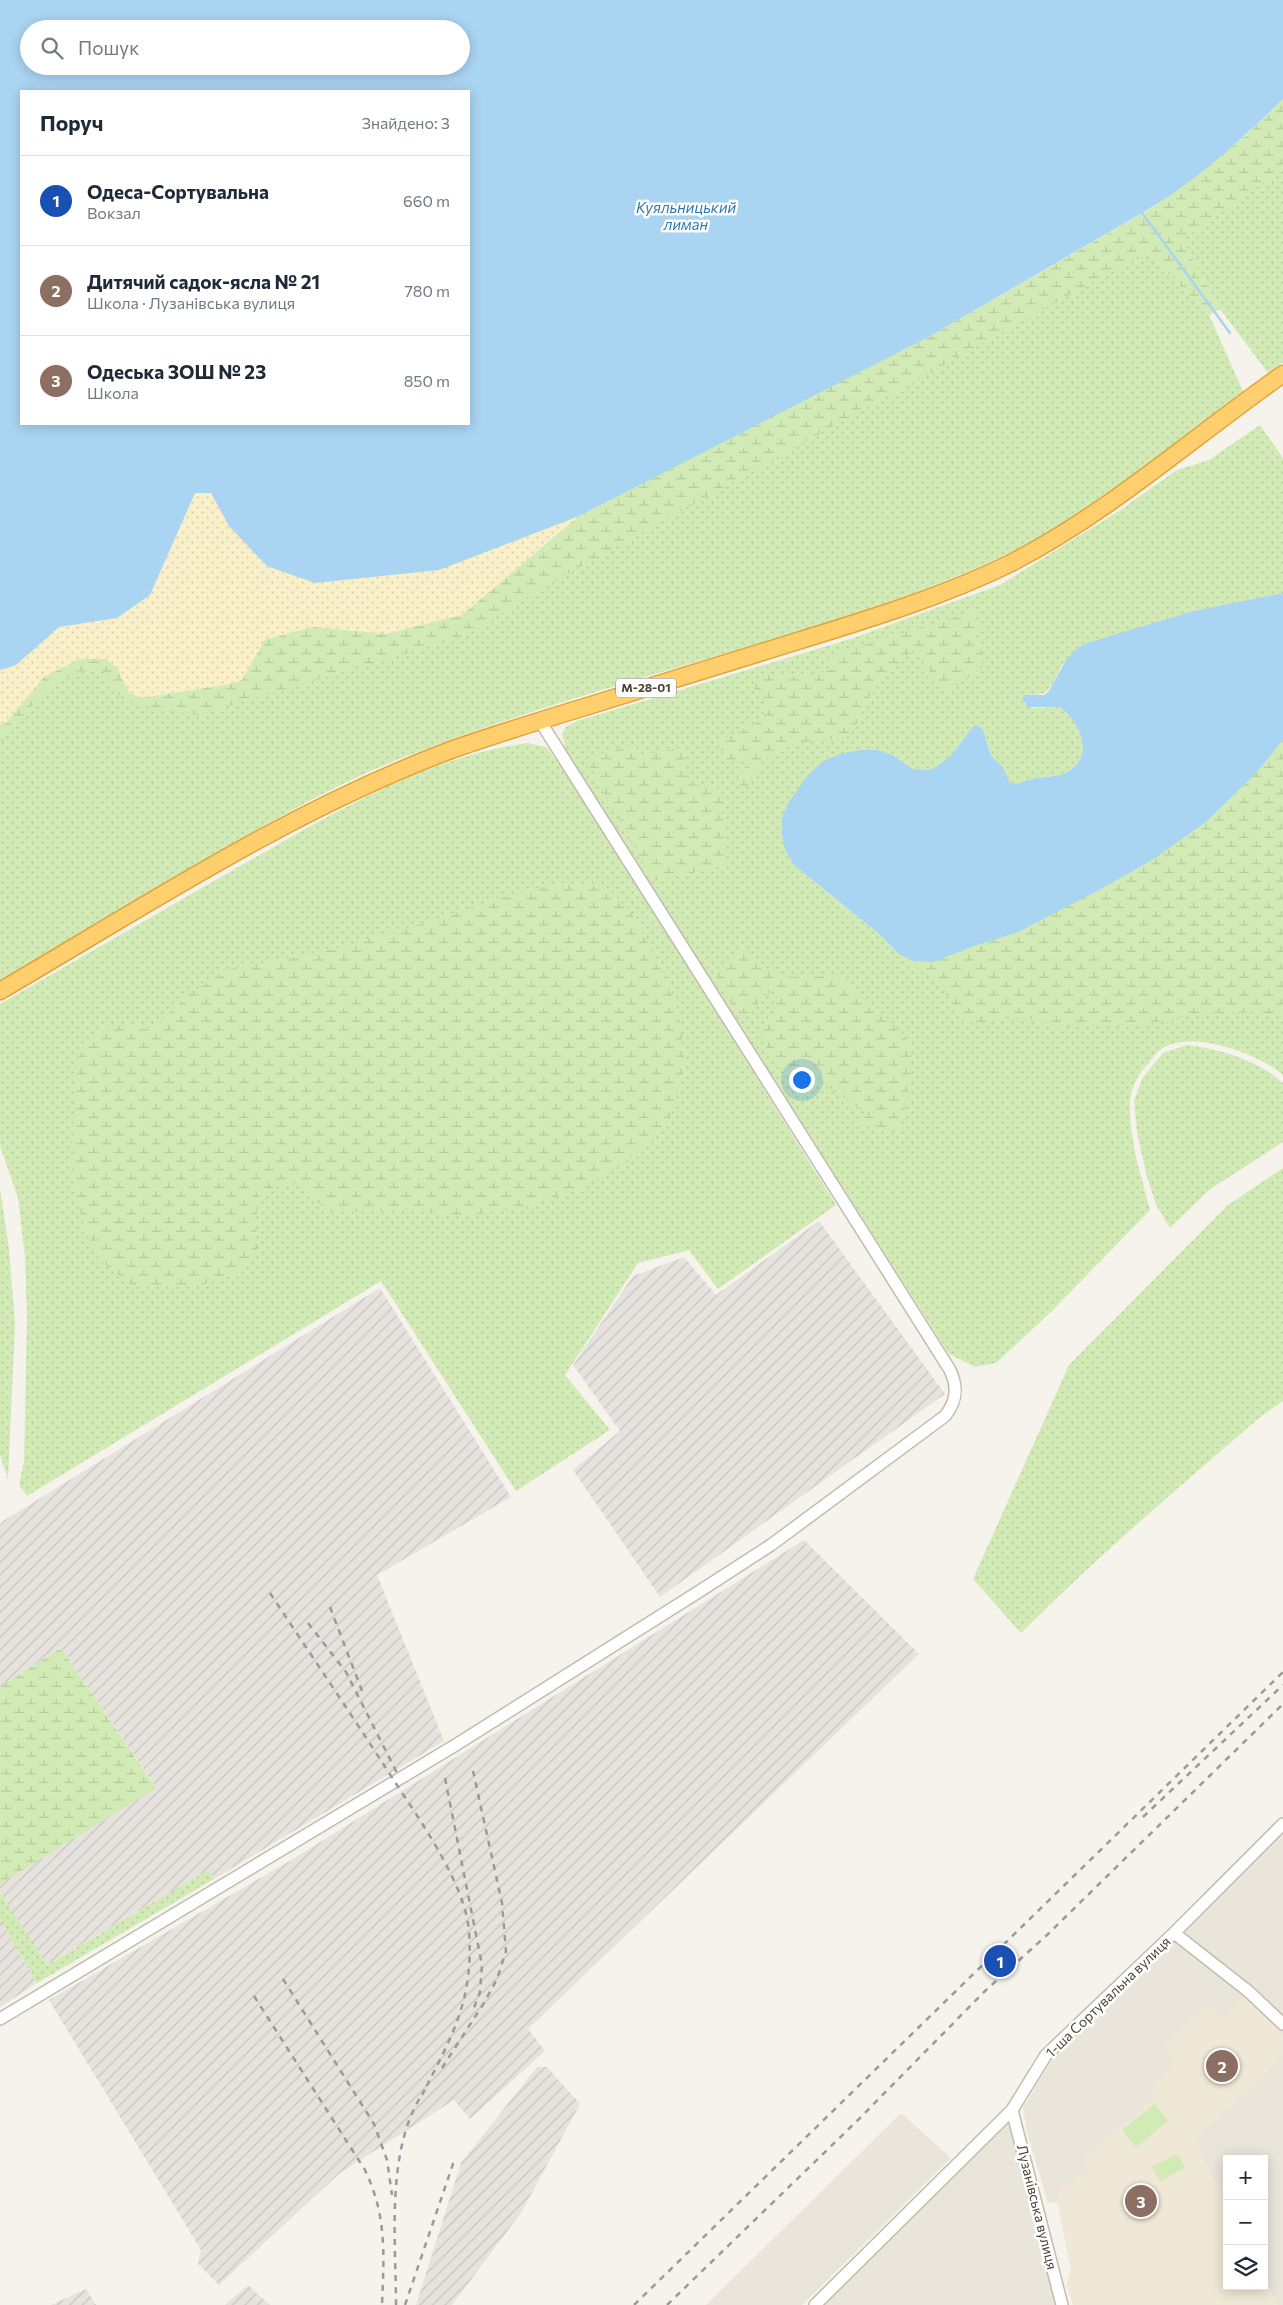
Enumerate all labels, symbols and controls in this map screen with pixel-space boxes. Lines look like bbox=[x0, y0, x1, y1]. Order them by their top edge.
search box bbox=[20, 20, 470, 75]
icon: search bbox=[38, 34, 66, 62]
text: Пошук bbox=[78, 36, 139, 59]
text: Поруч bbox=[40, 110, 103, 135]
text: Знайдено: 3 bbox=[362, 113, 450, 132]
text: Одеса-Сортувальна bbox=[87, 180, 269, 203]
text: 1 bbox=[52, 191, 60, 210]
text: 660 m bbox=[403, 191, 450, 210]
water label: Куяльницький лиман bbox=[636, 198, 736, 233]
text: Вокзал bbox=[87, 203, 141, 222]
text: Дитячий садок-ясла № 21 bbox=[87, 270, 320, 293]
text: 2 bbox=[51, 281, 61, 300]
text: 780 m bbox=[404, 281, 450, 300]
text: Школа · Лузанівська вулиця bbox=[87, 293, 295, 312]
text: Одеська ЗОШ № 23 bbox=[87, 360, 266, 383]
text: 3 bbox=[51, 371, 61, 390]
text: 850 m bbox=[404, 371, 450, 390]
text: Школа bbox=[87, 383, 139, 402]
road number: М-28-01 bbox=[616, 678, 676, 698]
your location bbox=[789, 1067, 815, 1093]
street label: 1-ша Сортувальна вулиця bbox=[1042, 1933, 1174, 2061]
pin: 1 bbox=[984, 1942, 1016, 1980]
pin: 2 bbox=[1206, 2047, 1238, 2085]
street label: Лузанівська вулиця bbox=[1014, 2143, 1061, 2271]
map controls bbox=[1223, 2155, 1268, 2290]
button: + bbox=[1223, 2155, 1268, 2200]
pin: 3 bbox=[1125, 2182, 1157, 2220]
button: − bbox=[1223, 2200, 1268, 2245]
button: layers bbox=[1223, 2245, 1268, 2290]

